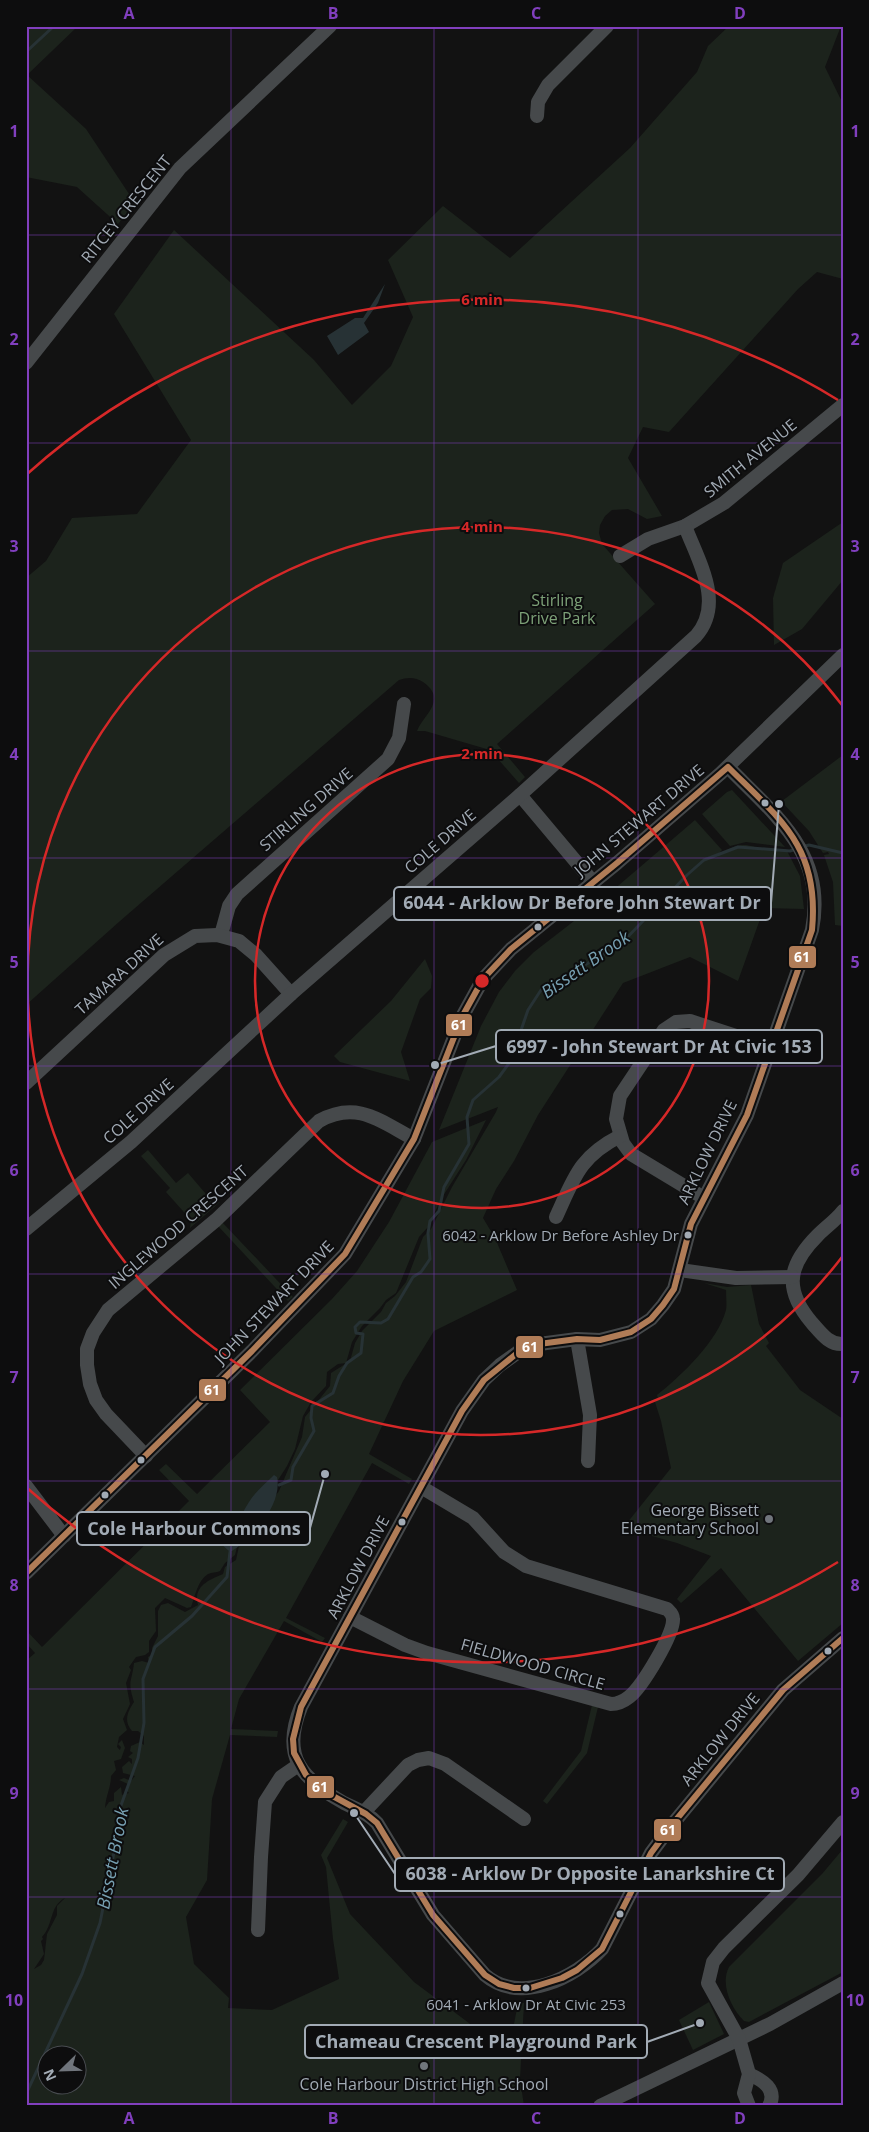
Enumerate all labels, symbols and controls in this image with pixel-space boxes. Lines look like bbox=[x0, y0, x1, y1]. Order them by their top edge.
text: A bbox=[123, 2, 135, 24]
text: B bbox=[328, 2, 338, 24]
text: C bbox=[531, 2, 541, 24]
text: D bbox=[734, 2, 746, 24]
text: 1 bbox=[9, 120, 19, 142]
text: 1 bbox=[850, 120, 860, 142]
street label: RITCEY CRESCENT bbox=[76, 150, 176, 267]
text: 6 min bbox=[461, 289, 503, 309]
text: 2 bbox=[9, 328, 19, 350]
text: 2 bbox=[850, 328, 860, 350]
street label: SMITH AVENUE bbox=[699, 414, 801, 502]
text: 4 min bbox=[461, 516, 503, 536]
text: 3 bbox=[9, 535, 19, 557]
text: 3 bbox=[850, 535, 860, 557]
park label: Stirling Drive Park bbox=[519, 589, 596, 629]
text: 4 bbox=[9, 743, 19, 765]
text: 2 min bbox=[461, 743, 503, 763]
text: 4 bbox=[850, 743, 860, 765]
street label: JOHN STEWART DRIVE bbox=[568, 759, 709, 882]
street label: STIRLING DRIVE bbox=[255, 762, 357, 856]
unlabelled marker bbox=[760, 798, 770, 808]
street label: COLE DRIVE bbox=[399, 804, 481, 878]
callout: 6044 - Arklow Dr Before John Stewart Dr bbox=[394, 887, 771, 920]
text: 6044 - Arklow Dr Before John Stewart Dr bbox=[403, 890, 761, 914]
unlabelled marker bbox=[533, 922, 543, 932]
water label: Bissett Brook bbox=[536, 924, 635, 1003]
street label: TAMARA DRIVE bbox=[70, 928, 168, 1020]
line badge: 61 bbox=[788, 945, 817, 969]
text: 61 bbox=[794, 947, 810, 966]
text: 5 bbox=[9, 951, 19, 973]
text: 5 bbox=[850, 951, 860, 973]
centre of rings bbox=[473, 972, 491, 990]
line badge: 61 bbox=[445, 1013, 473, 1037]
text: 61 bbox=[451, 1015, 467, 1034]
callout: 6997 - John Stewart Dr At Civic 153 bbox=[496, 1030, 822, 1063]
text: 6997 - John Stewart Dr At Civic 153 bbox=[506, 1034, 812, 1058]
street label: COLE DRIVE bbox=[98, 1073, 178, 1149]
street label: ARKLOW DRIVE bbox=[672, 1096, 742, 1208]
text: 6 bbox=[9, 1159, 19, 1181]
text: 6 bbox=[850, 1159, 860, 1181]
street label: INGLEWOOD CRESCENT bbox=[104, 1160, 253, 1294]
place label: 6042 - Arklow Dr Before Ashley Dr bbox=[442, 1225, 679, 1245]
marker: 6042 - Arklow Dr Before Ashley Dr bbox=[683, 1230, 693, 1240]
street label: JOHN STEWART DRIVE bbox=[208, 1236, 339, 1370]
line badge: 61 bbox=[515, 1335, 544, 1359]
text: 61 bbox=[522, 1337, 538, 1356]
text: 7 bbox=[9, 1366, 19, 1388]
text: 7 bbox=[850, 1366, 860, 1388]
line badge: 61 bbox=[198, 1378, 227, 1402]
text: 61 bbox=[204, 1380, 220, 1399]
unlabelled marker bbox=[136, 1455, 146, 1465]
unlabelled marker bbox=[100, 1490, 110, 1500]
place label: George Bissett Elementary School bbox=[621, 1499, 759, 1539]
callout: Cole Harbour Commons bbox=[77, 1512, 310, 1545]
street label: ARKLOW DRIVE bbox=[322, 1512, 394, 1622]
marker: George Bissett Elementary School bbox=[763, 1513, 775, 1525]
text: Cole Harbour Commons bbox=[87, 1516, 301, 1540]
unlabelled marker bbox=[397, 1517, 407, 1527]
text: 8 bbox=[9, 1574, 19, 1596]
text: 8 bbox=[850, 1574, 860, 1596]
street label: FIELDWOOD CIRCLE bbox=[458, 1633, 608, 1695]
unlabelled marker bbox=[823, 1646, 833, 1656]
street label: ARKLOW DRIVE bbox=[676, 1688, 764, 1790]
line badge: 61 bbox=[306, 1775, 335, 1799]
text: 61 bbox=[312, 1777, 328, 1796]
text: 9 bbox=[9, 1782, 19, 1804]
text: 9 bbox=[850, 1782, 860, 1804]
water label: Bissett Brook bbox=[90, 1804, 134, 1911]
line badge: 61 bbox=[653, 1818, 682, 1842]
text: 61 bbox=[660, 1820, 676, 1839]
callout: 6038 - Arklow Dr Opposite Lanarkshire Ct bbox=[395, 1858, 784, 1891]
text: 6038 - Arklow Dr Opposite Lanarkshire Ct bbox=[406, 1861, 775, 1885]
unlabelled marker bbox=[615, 1909, 625, 1919]
marker: 6041 - Arklow Dr At Civic 253 bbox=[521, 1983, 531, 1993]
text: 10 bbox=[5, 1989, 23, 2011]
text: 10 bbox=[846, 1989, 864, 2011]
place label: 6041 - Arklow Dr At Civic 253 bbox=[426, 1994, 626, 2014]
callout: Chameau Crescent Playground Park bbox=[305, 2025, 647, 2058]
text: Chameau Crescent Playground Park bbox=[315, 2029, 638, 2053]
north arrow bbox=[38, 2044, 88, 2094]
marker: Cole Harbour District High School bbox=[418, 2060, 430, 2072]
text: N bbox=[39, 2066, 61, 2084]
place label: Cole Harbour District High School bbox=[299, 2073, 549, 2095]
text: A bbox=[123, 2107, 135, 2129]
text: B bbox=[328, 2107, 338, 2129]
text: C bbox=[531, 2107, 541, 2129]
text: D bbox=[734, 2107, 746, 2129]

